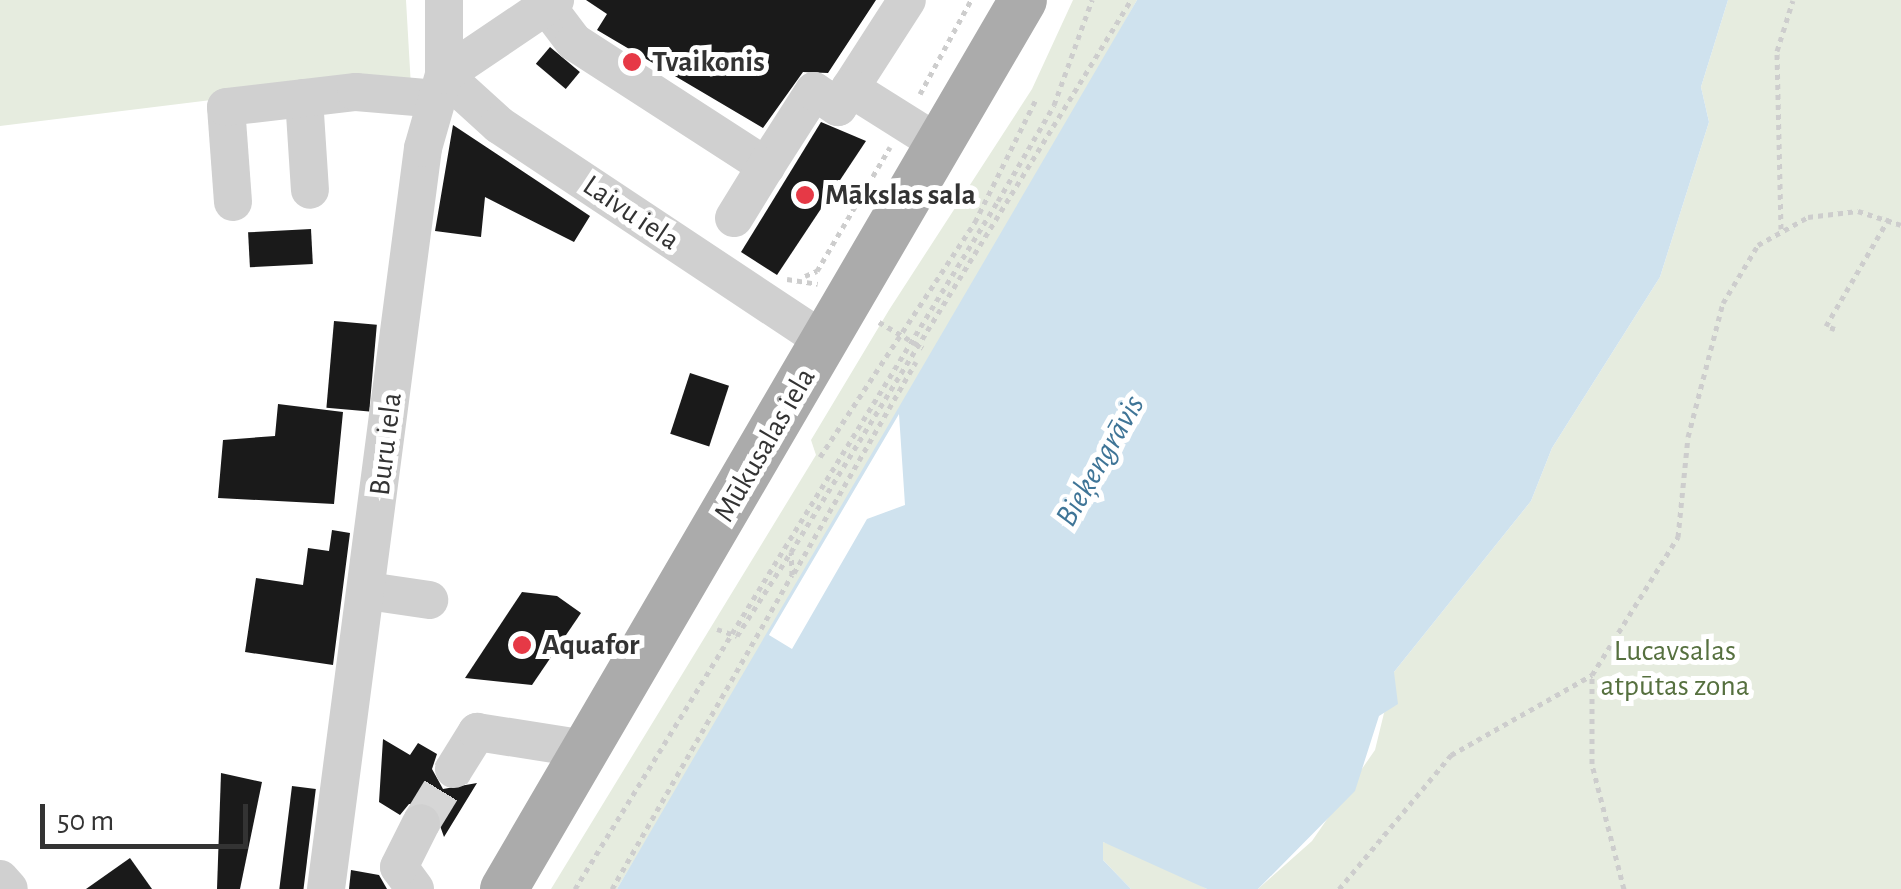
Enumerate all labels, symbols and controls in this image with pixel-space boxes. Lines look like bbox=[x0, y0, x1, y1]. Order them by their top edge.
place label: Tvaikonis bbox=[652, 44, 765, 80]
marker: Tvaikonis bbox=[621, 51, 643, 73]
street label: Laivu iela bbox=[576, 168, 686, 258]
place label: Mākslas sala bbox=[825, 177, 976, 213]
marker: Mākslas sala bbox=[794, 184, 816, 206]
street label: Mūkusalas iela bbox=[706, 362, 824, 528]
water label: Bieķengrāvis bbox=[1047, 389, 1153, 533]
street label: Buru iela bbox=[362, 390, 410, 498]
place label: Aquafor bbox=[542, 627, 639, 663]
park label: Lucavsalas atpūtas zona bbox=[1600, 633, 1750, 704]
marker: Aquafor bbox=[511, 634, 533, 656]
scale bar bbox=[45, 784, 252, 846]
text: 50 m bbox=[57, 806, 114, 836]

